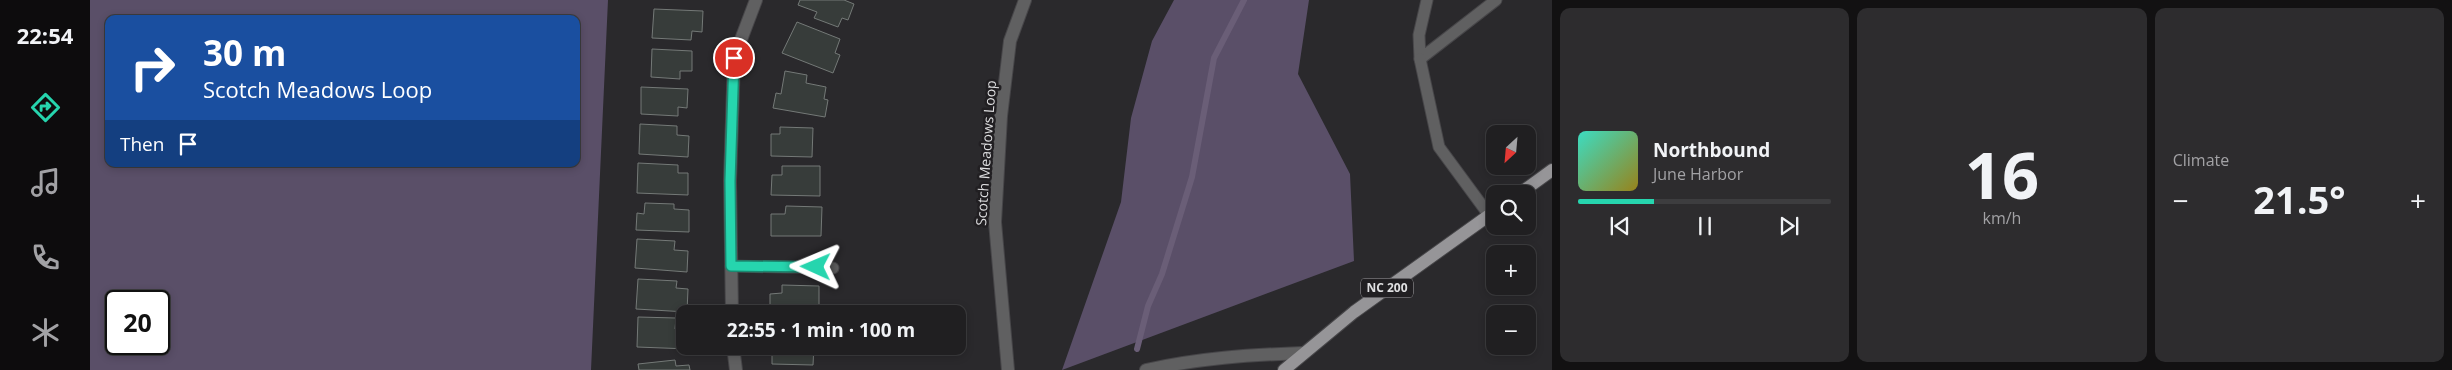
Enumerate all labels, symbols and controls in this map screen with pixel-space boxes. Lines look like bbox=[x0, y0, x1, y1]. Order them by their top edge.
text: 22:54 bbox=[17, 20, 73, 50]
text: 30 m bbox=[203, 29, 286, 76]
icon: right bbox=[120, 35, 185, 100]
pin bbox=[713, 37, 755, 79]
icon: arrive bbox=[720, 44, 748, 72]
text: Scotch Meadows Loop bbox=[203, 74, 432, 104]
street label: Scotch Meadows Loop bbox=[971, 80, 1000, 226]
icon: directions bbox=[28, 90, 63, 125]
north arrow bbox=[1486, 125, 1536, 175]
map controls bbox=[1486, 125, 1536, 355]
icon: arrive bbox=[174, 130, 202, 158]
text: 16 bbox=[1965, 130, 2039, 218]
text: Then bbox=[120, 131, 164, 157]
text: Northbound bbox=[1653, 137, 1770, 163]
text: Climate bbox=[2173, 149, 2229, 171]
text: June Harbor bbox=[1653, 163, 1743, 185]
icon: music bbox=[28, 165, 63, 200]
text: 21.5° bbox=[2253, 173, 2345, 225]
text: − bbox=[2173, 181, 2189, 219]
text: + bbox=[2410, 181, 2426, 219]
button: search bbox=[1486, 185, 1536, 235]
text: km/h bbox=[1983, 207, 2021, 229]
icon: previous bbox=[1606, 212, 1634, 240]
icon: pause bbox=[1691, 212, 1719, 240]
icon: next bbox=[1775, 212, 1803, 240]
icon: phone bbox=[28, 240, 63, 275]
position arrow bbox=[789, 240, 841, 292]
button: + bbox=[1486, 245, 1536, 295]
road number: NC 200 bbox=[1361, 278, 1413, 298]
speed limit sign: 20 bbox=[105, 290, 170, 355]
button: − bbox=[1486, 305, 1536, 355]
icon: climate bbox=[28, 315, 63, 350]
text: 22:55 · 1 min · 100 m bbox=[727, 317, 915, 343]

